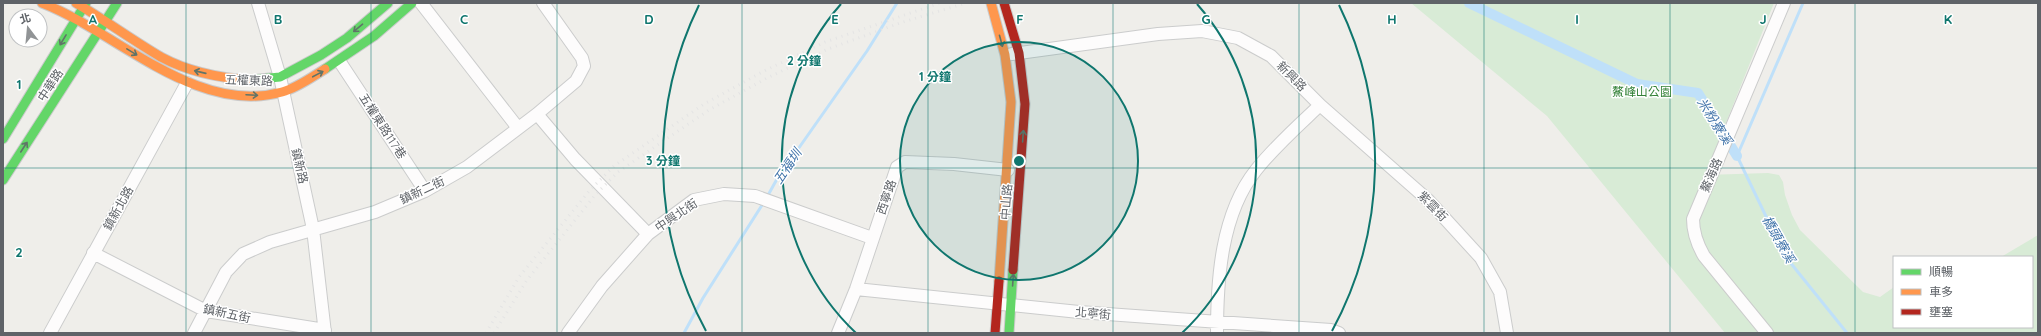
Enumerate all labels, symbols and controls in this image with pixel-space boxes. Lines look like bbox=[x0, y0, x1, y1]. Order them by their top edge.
north arrow bbox=[8, 8, 48, 48]
text: 北 bbox=[18, 10, 32, 27]
text: A bbox=[89, 11, 98, 27]
text: B bbox=[274, 11, 282, 27]
text: C bbox=[460, 11, 468, 27]
text: D bbox=[644, 11, 654, 27]
text: E bbox=[831, 11, 839, 27]
text: F bbox=[1016, 11, 1024, 27]
text: G bbox=[1201, 11, 1211, 27]
text: H bbox=[1387, 11, 1397, 27]
text: I bbox=[1575, 11, 1579, 27]
text: J bbox=[1759, 11, 1767, 27]
text: K bbox=[1944, 11, 1953, 27]
one-way arrow bbox=[353, 24, 364, 33]
one-way arrow bbox=[59, 34, 67, 45]
one-way arrow bbox=[998, 34, 1005, 47]
one-way arrow bbox=[126, 49, 138, 57]
text: 2 分鐘 bbox=[787, 53, 821, 68]
street label: 新興路 bbox=[1274, 58, 1310, 94]
street label: 中華路 bbox=[34, 66, 66, 104]
one-way arrow bbox=[193, 67, 206, 75]
text: 1 分鐘 bbox=[919, 69, 951, 84]
one-way arrow bbox=[311, 70, 323, 78]
street label: 五權東路 bbox=[225, 72, 273, 88]
text: 1 bbox=[16, 76, 22, 92]
park label: 鰲峰山公園 bbox=[1612, 84, 1672, 99]
street label: 五權東路117巷 bbox=[356, 90, 410, 162]
one-way arrow bbox=[245, 91, 258, 98]
water label: 米粉寮溪 bbox=[1694, 95, 1737, 149]
one-way arrow bbox=[1019, 130, 1026, 143]
one-way arrow bbox=[20, 142, 28, 153]
water label: 五福圳 bbox=[769, 144, 806, 187]
street label: 鎮新路 bbox=[289, 147, 311, 185]
text: 3 分鐘 bbox=[646, 153, 680, 168]
centre of rings bbox=[1012, 154, 1026, 168]
street label: 鰲海路 bbox=[1697, 155, 1725, 195]
street label: 鎮新二街 bbox=[397, 173, 447, 207]
street label: 西寧路 bbox=[873, 178, 899, 216]
street label: 鎮新北路 bbox=[100, 183, 136, 233]
street label: 中山路 bbox=[997, 184, 1015, 220]
street label: 紫雲街 bbox=[1415, 188, 1451, 224]
street label: 中興北街 bbox=[652, 195, 700, 235]
water label: 橋頭寮溪 bbox=[1759, 212, 1800, 267]
text: 2 bbox=[15, 244, 23, 260]
legend bbox=[1893, 256, 2033, 328]
text: 順暢 bbox=[1929, 264, 1953, 279]
one-way arrow bbox=[1009, 274, 1016, 287]
text: 車多 bbox=[1929, 284, 1953, 299]
street label: 鎮新五街 bbox=[202, 301, 252, 325]
street label: 北寧街 bbox=[1074, 304, 1112, 322]
text: 壅塞 bbox=[1929, 304, 1953, 319]

